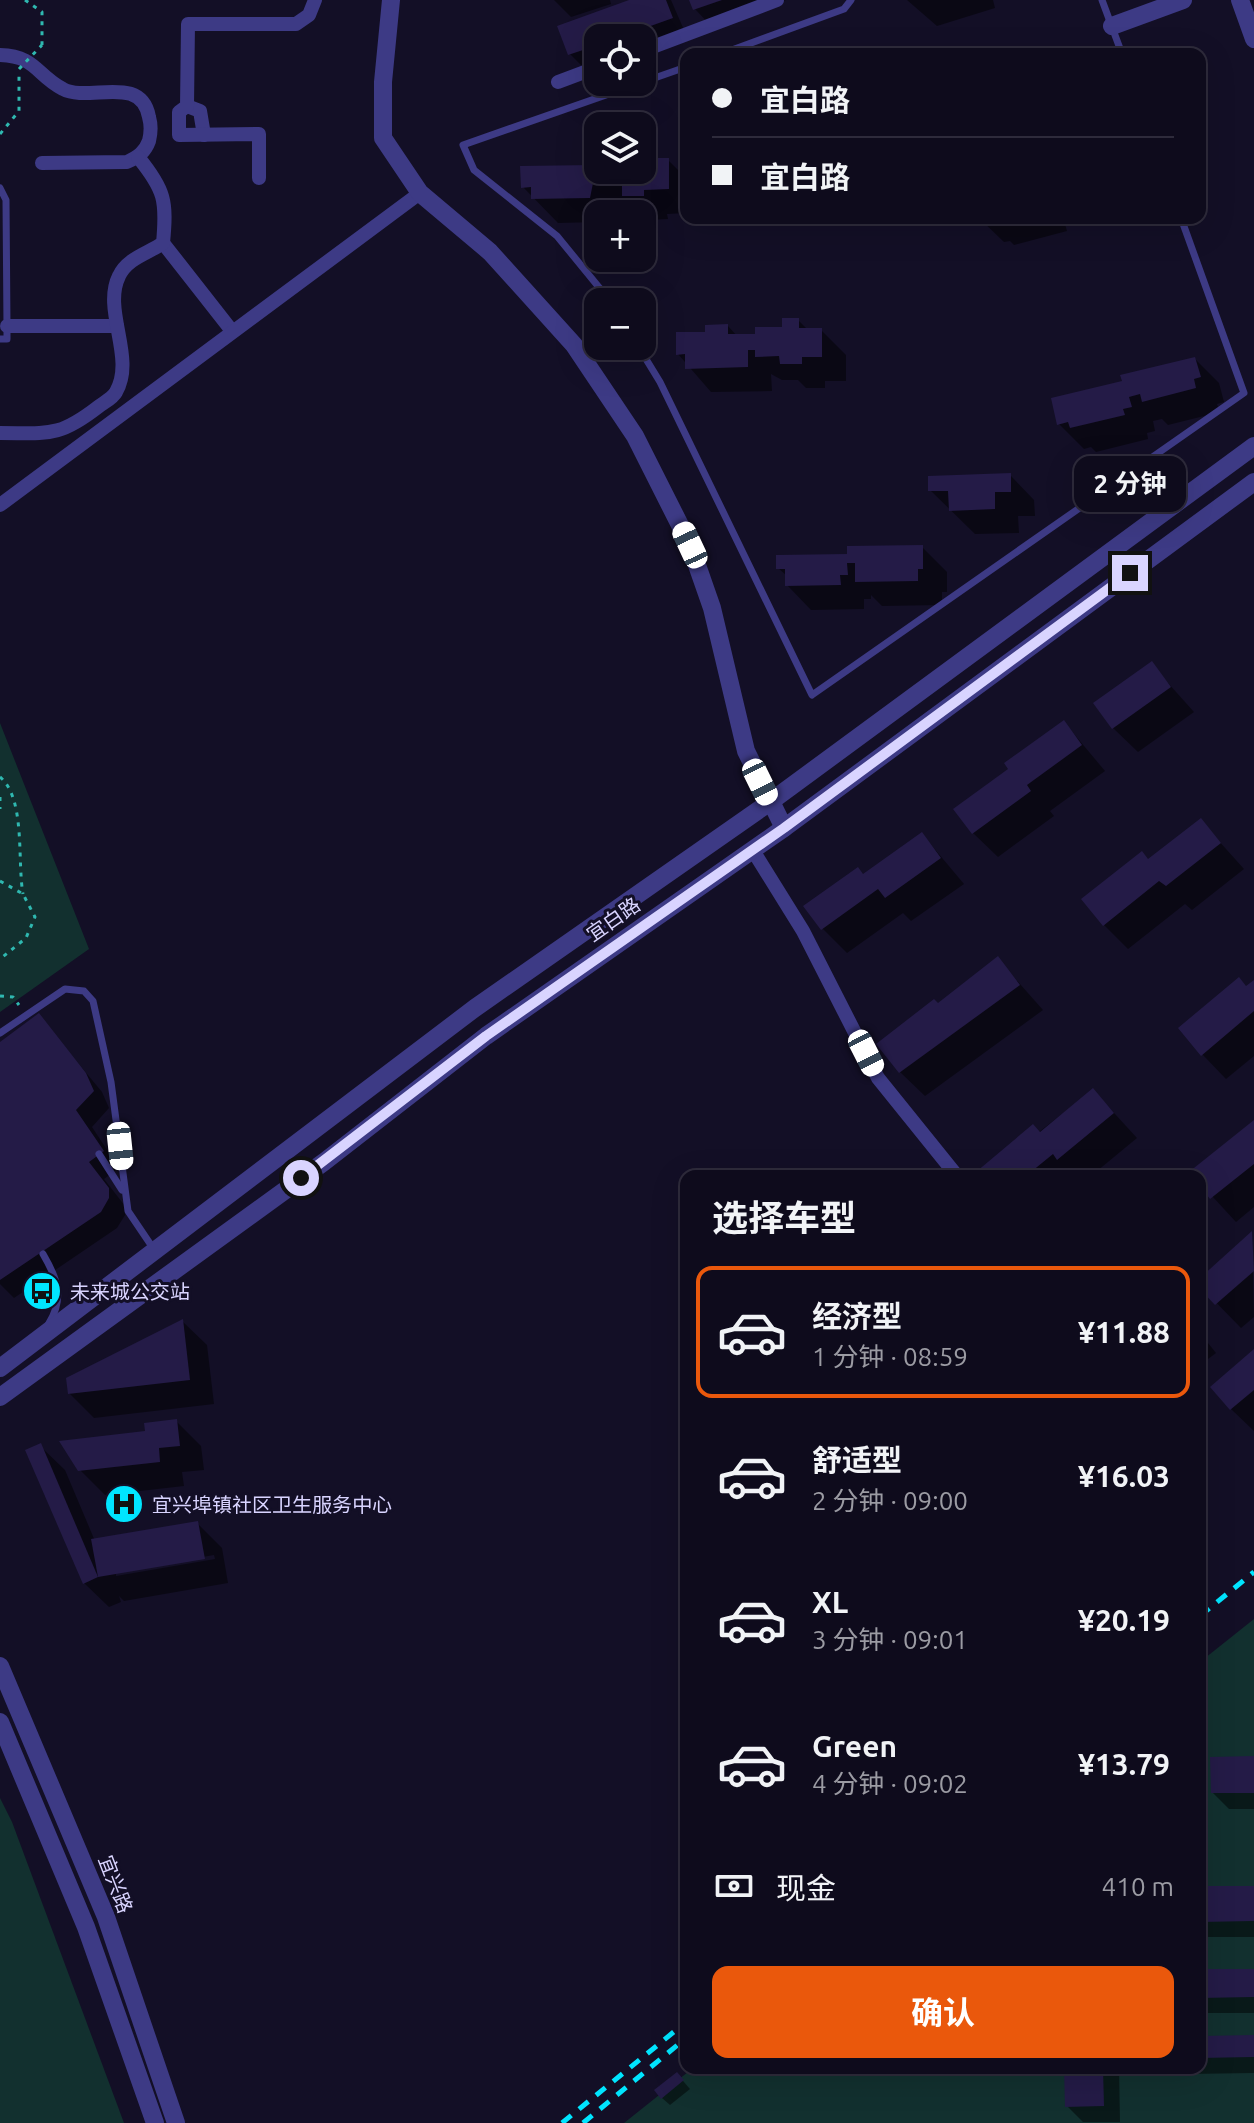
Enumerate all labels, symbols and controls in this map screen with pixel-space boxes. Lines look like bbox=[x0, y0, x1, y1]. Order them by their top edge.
map controls bbox=[584, 24, 656, 360]
button: locate bbox=[584, 24, 656, 96]
text: 宜白路 bbox=[760, 83, 850, 117]
button: layers bbox=[584, 112, 656, 184]
text: 宜白路 bbox=[760, 160, 850, 194]
button: + bbox=[584, 200, 656, 272]
button: − bbox=[584, 288, 656, 360]
callout: 2 分钟 bbox=[1074, 457, 1186, 513]
text: 2 分钟 bbox=[1094, 469, 1166, 498]
car bbox=[669, 518, 711, 572]
route end bbox=[1112, 555, 1148, 591]
car bbox=[739, 755, 781, 809]
street label: 宜白路 bbox=[582, 892, 644, 946]
car bbox=[844, 1026, 888, 1080]
car bbox=[106, 1121, 134, 1171]
route start bbox=[283, 1160, 319, 1196]
text: 选择车型 bbox=[712, 1197, 856, 1238]
bus stop icon: 未来城公交站 bbox=[21, 1270, 63, 1312]
place label: 未来城公交站 bbox=[70, 1280, 190, 1303]
icon: car bbox=[716, 1296, 788, 1368]
text: 经济型 bbox=[812, 1299, 902, 1333]
text: ¥11.88 bbox=[1078, 1315, 1170, 1349]
text: 1 分钟 · 08:59 bbox=[812, 1342, 968, 1371]
icon: car bbox=[716, 1440, 788, 1512]
text: 舒适型 bbox=[812, 1443, 902, 1477]
text: ¥16.03 bbox=[1078, 1459, 1170, 1493]
hospital icon: 宜兴埠镇社区卫生服务中心 bbox=[103, 1483, 145, 1525]
text: 2 分钟 · 09:00 bbox=[812, 1486, 968, 1515]
place label: 宜兴埠镇社区卫生服务中心 bbox=[152, 1493, 392, 1516]
icon: car bbox=[716, 1584, 788, 1656]
text: XL bbox=[812, 1585, 848, 1619]
text: ¥20.19 bbox=[1078, 1603, 1170, 1637]
text: 3 分钟 · 09:01 bbox=[812, 1625, 968, 1654]
icon: car bbox=[716, 1728, 788, 1800]
text: Green bbox=[812, 1729, 897, 1763]
text: ¥13.79 bbox=[1078, 1747, 1170, 1781]
text: 4 分钟 · 09:02 bbox=[812, 1769, 968, 1798]
street label: 宜兴路 bbox=[95, 1852, 137, 1916]
icon: cash bbox=[712, 1864, 756, 1908]
text: 现金 bbox=[776, 1871, 836, 1905]
text: 410 m bbox=[1102, 1872, 1174, 1901]
button: 确认 bbox=[712, 1966, 1174, 2058]

